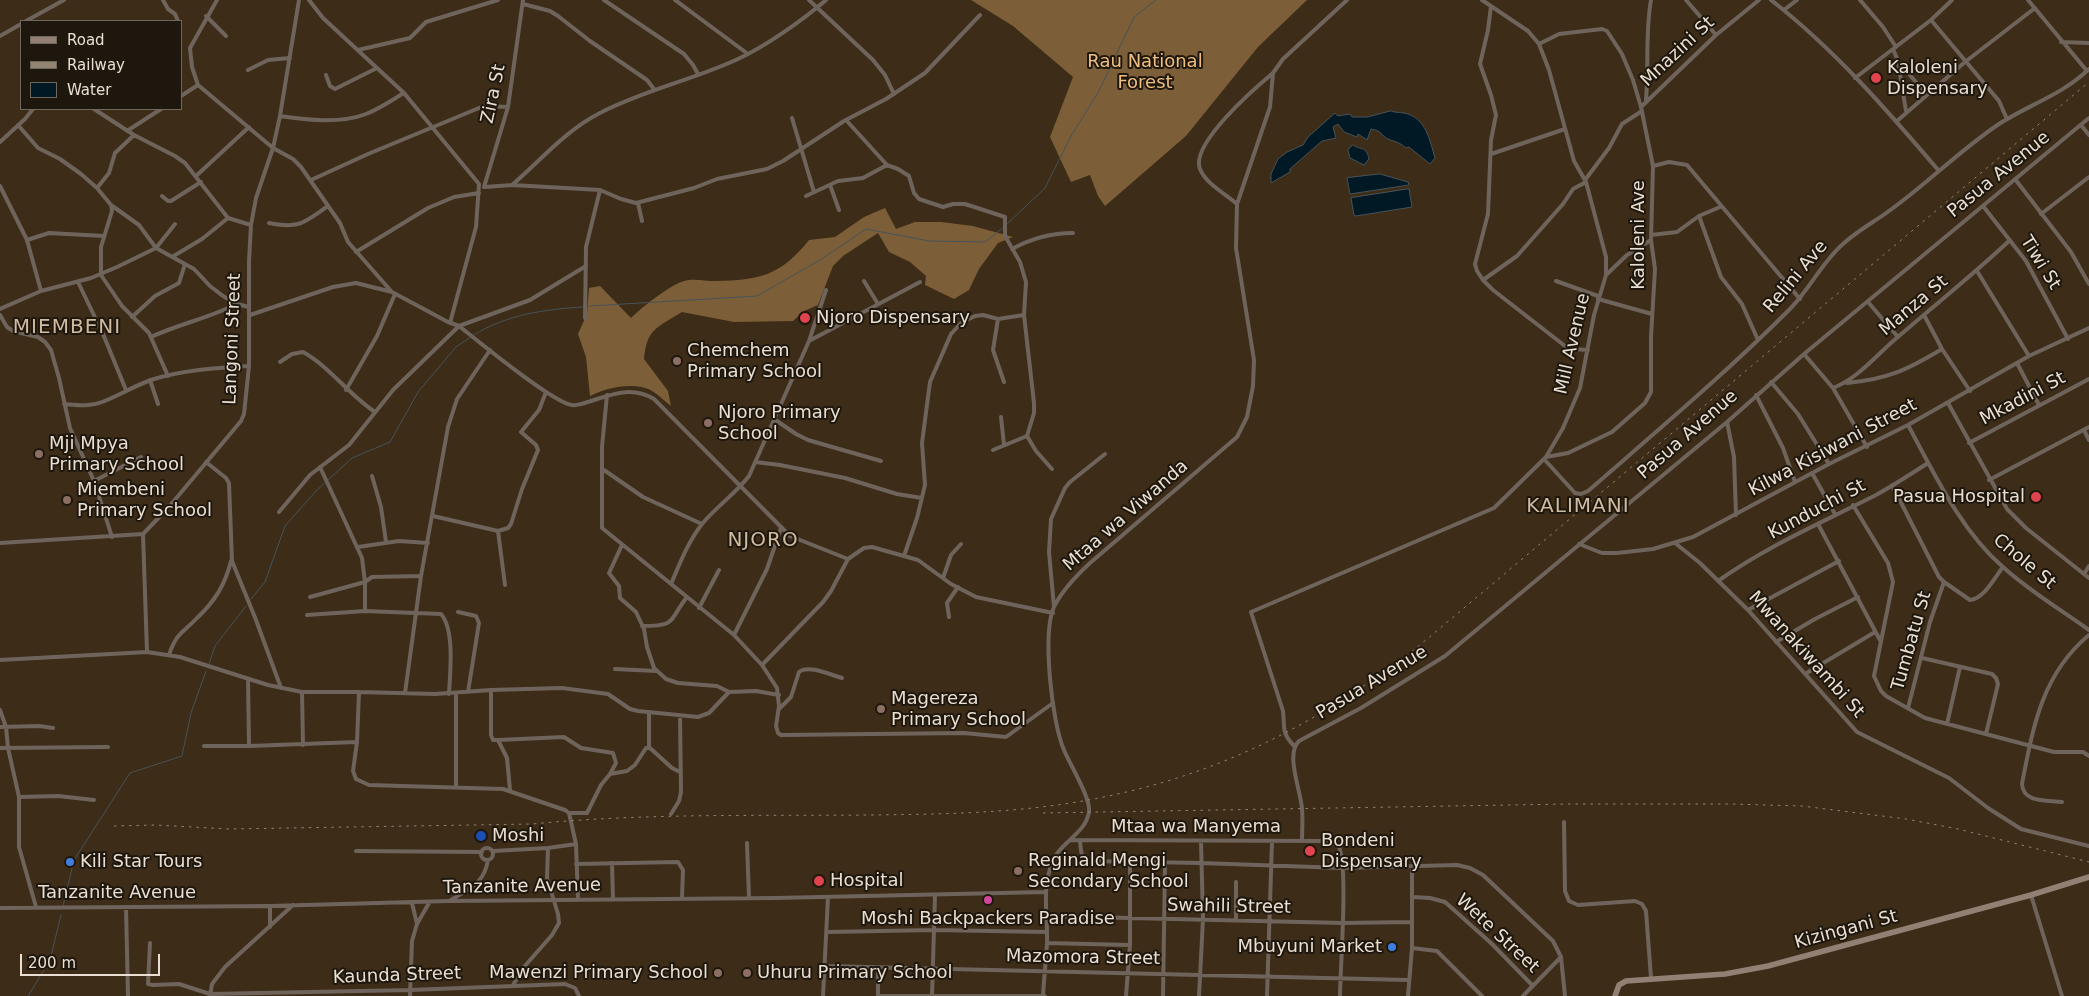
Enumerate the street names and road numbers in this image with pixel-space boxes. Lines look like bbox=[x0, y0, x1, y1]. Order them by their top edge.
street label: Mnazini St bbox=[1637, 12, 1719, 92]
street label: Zira St bbox=[477, 62, 511, 126]
street label: Pasua Avenue bbox=[1943, 127, 2055, 223]
street label: Kaloleni Ave bbox=[1628, 180, 1650, 290]
street label: Tiwi St bbox=[2015, 232, 2065, 294]
street label: Relini Ave bbox=[1759, 236, 1833, 318]
street label: Manza St bbox=[1875, 271, 1953, 341]
street label: Langoni Street bbox=[220, 273, 246, 405]
street label: Mill Avenue bbox=[1551, 291, 1595, 397]
street label: Mkadini St bbox=[1977, 367, 2069, 431]
street label: Pasua Avenue bbox=[1634, 386, 1742, 484]
street label: Kilwa Kisiwani Street bbox=[1745, 395, 1921, 501]
street label: Mtaa wa Viwanda bbox=[1059, 456, 1193, 576]
street label: Kunduchi St bbox=[1765, 475, 1869, 545]
street label: Chole St bbox=[1988, 530, 2060, 594]
street label: Mwanakiwambi St bbox=[1743, 587, 1869, 723]
street label: Tumbatu St bbox=[1888, 589, 1936, 693]
street label: Pasua Avenue bbox=[1313, 641, 1431, 725]
street label: Mtaa wa Manyema bbox=[1111, 816, 1281, 838]
street label: Tanzanite Avenue bbox=[443, 875, 601, 899]
street label: Tanzanite Avenue bbox=[38, 882, 196, 904]
street label: Wete Street bbox=[1451, 890, 1543, 978]
street label: Swahili Street bbox=[1167, 895, 1291, 919]
street label: Kizingani St bbox=[1792, 906, 1900, 954]
street label: Mazomora Street bbox=[1006, 946, 1160, 970]
street label: Kaunda Street bbox=[333, 963, 461, 989]

